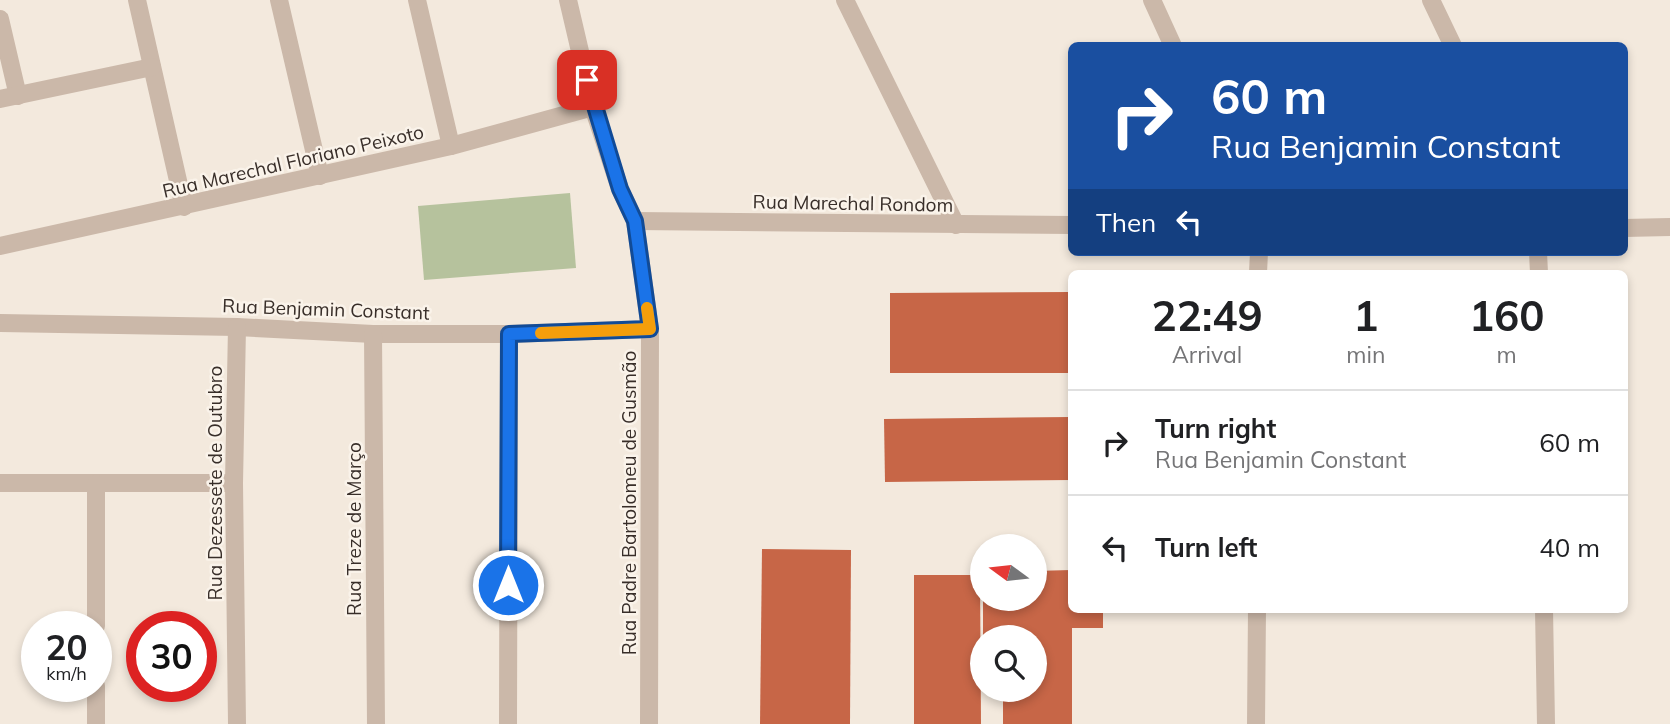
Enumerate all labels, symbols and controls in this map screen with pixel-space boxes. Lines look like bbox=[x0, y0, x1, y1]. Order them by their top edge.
pin bbox=[557, 50, 617, 110]
icon: arrive bbox=[568, 61, 606, 99]
text: 60 m bbox=[1211, 65, 1327, 126]
icon: right bbox=[1096, 70, 1187, 161]
street label: Rua Marechal Floriano Peixoto bbox=[160, 119, 426, 203]
text: Rua Benjamin Constant bbox=[1211, 126, 1561, 166]
street label: Rua Marechal Rondom bbox=[753, 189, 953, 217]
icon: left bbox=[1170, 203, 1208, 241]
text: Then bbox=[1096, 206, 1156, 239]
text: 22:49 bbox=[1152, 289, 1263, 342]
text: 1 bbox=[1353, 289, 1378, 342]
text: 160 bbox=[1469, 289, 1544, 342]
street label: Rua Benjamin Constant bbox=[222, 293, 430, 325]
text: Arrival bbox=[1172, 340, 1242, 369]
text: min bbox=[1346, 340, 1385, 369]
text: m bbox=[1497, 340, 1517, 369]
street label: Rua Padre Bartolomeu de Gusmão bbox=[617, 351, 641, 655]
street label: Rua Dezessete de Outubro bbox=[203, 366, 227, 600]
text: Turn right bbox=[1155, 412, 1276, 445]
icon: right bbox=[1096, 424, 1134, 462]
text: 60 m bbox=[1539, 426, 1600, 459]
street label: Rua Treze de Março bbox=[342, 442, 366, 616]
text: Rua Benjamin Constant bbox=[1155, 445, 1406, 474]
icon: left bbox=[1096, 529, 1134, 567]
text: Turn left bbox=[1155, 531, 1257, 564]
text: 40 m bbox=[1539, 531, 1600, 564]
north arrow bbox=[970, 534, 1046, 611]
map controls bbox=[970, 534, 1047, 702]
position arrow bbox=[471, 548, 545, 622]
speed limit sign: 30 bbox=[126, 611, 217, 702]
text: 20 bbox=[45, 625, 88, 669]
button: search bbox=[970, 625, 1047, 702]
text: km/h bbox=[46, 662, 87, 685]

